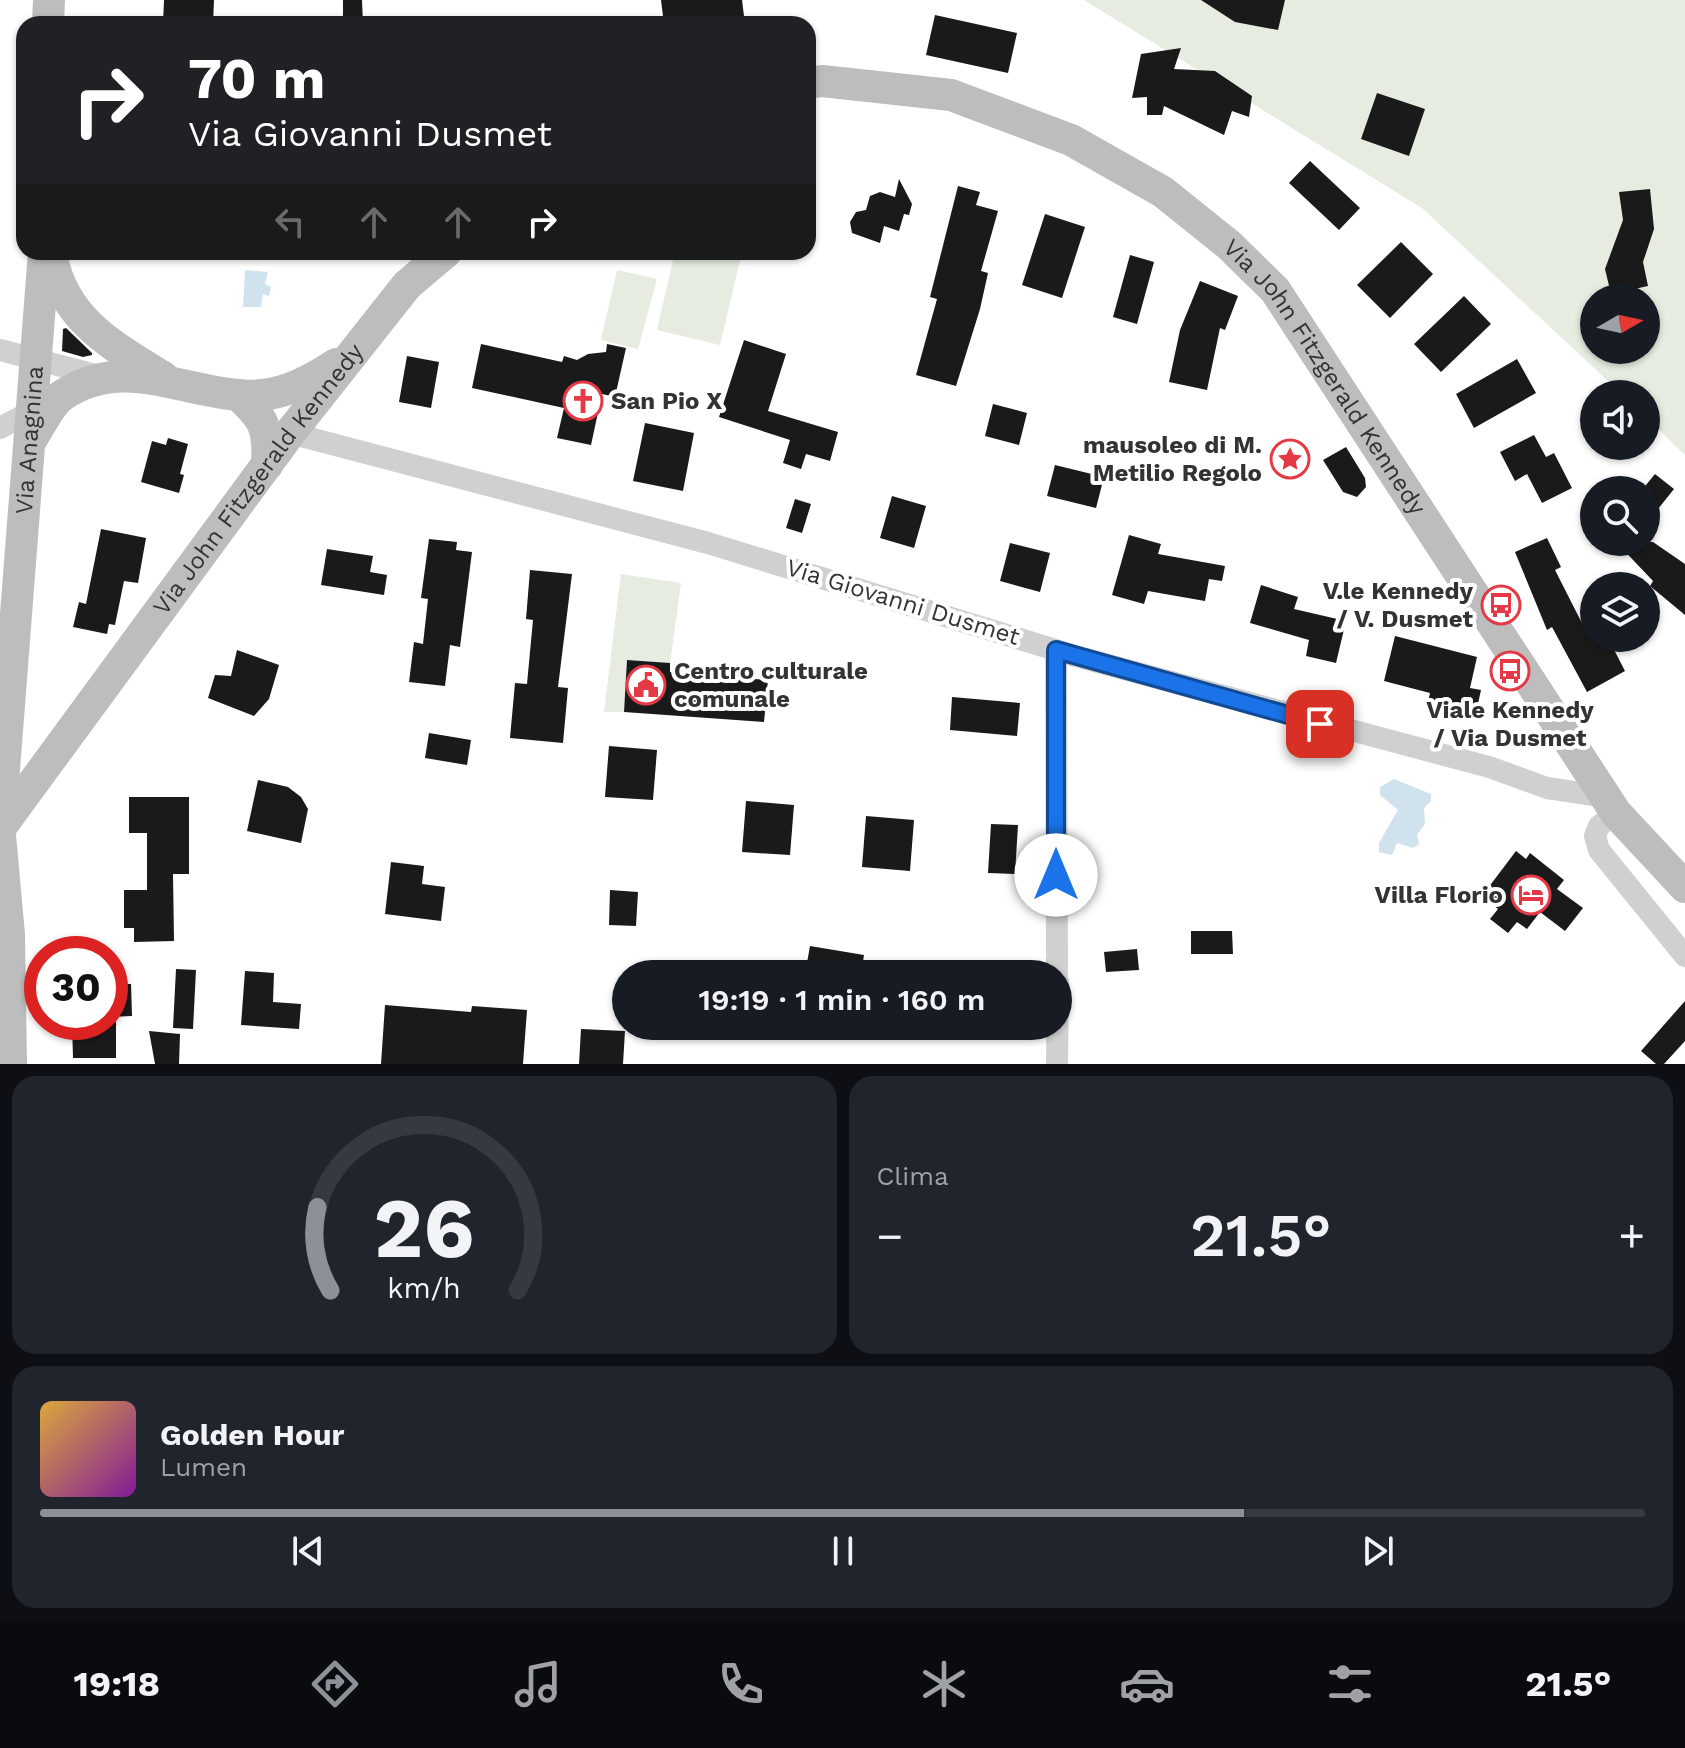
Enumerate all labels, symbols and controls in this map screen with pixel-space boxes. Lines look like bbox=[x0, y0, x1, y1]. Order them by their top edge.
text: 70 m bbox=[188, 46, 325, 112]
icon: right bbox=[56, 48, 160, 152]
text: Via Giovanni Dusmet bbox=[188, 113, 552, 155]
icon: left bbox=[268, 200, 312, 244]
icon: ahead bbox=[352, 200, 396, 244]
icon: ahead bbox=[436, 200, 480, 244]
icon: right bbox=[520, 200, 564, 244]
street label: Via John Fitzgerald Kennedy bbox=[1217, 233, 1432, 520]
north arrow bbox=[1580, 284, 1660, 364]
map controls bbox=[1580, 284, 1660, 652]
street label: Via John Fitzgerald Kennedy bbox=[147, 337, 370, 620]
street label: Via Anagnina bbox=[10, 365, 49, 516]
church icon: San Pio X bbox=[562, 380, 604, 422]
button: sound bbox=[1580, 380, 1660, 460]
place label: San Pio X bbox=[611, 387, 722, 415]
place label: mausoleo di M. Metilio Regolo bbox=[1083, 431, 1262, 487]
place icon: mausoleo di M. Metilio Regolo bbox=[1269, 438, 1311, 480]
button: search bbox=[1580, 476, 1660, 556]
street label: Via Giovanni Dusmet bbox=[783, 553, 1023, 651]
button: layers bbox=[1580, 572, 1660, 652]
place label: V.le Kennedy / V. Dusmet bbox=[1323, 577, 1474, 633]
bus stop icon: V.le Kennedy / V. Dusmet bbox=[1480, 584, 1522, 626]
bus stop icon: Viale Kennedy / Via Dusmet bbox=[1489, 650, 1531, 692]
place label: Centro culturale comunale bbox=[674, 657, 868, 713]
public building icon: Centro culturale comunale bbox=[625, 664, 667, 706]
pin bbox=[1286, 690, 1354, 758]
place label: Viale Kennedy / Via Dusmet bbox=[1426, 696, 1594, 752]
icon: arrive bbox=[1298, 702, 1342, 746]
position arrow bbox=[1014, 833, 1098, 917]
hotel icon: Villa Florio bbox=[1510, 874, 1552, 916]
place label: Villa Florio bbox=[1375, 881, 1503, 909]
speed limit sign: 30 bbox=[24, 936, 128, 1040]
text: 19:19 · 1 min · 160 m bbox=[699, 982, 985, 1017]
text: Clima bbox=[877, 1161, 949, 1191]
text: 26 bbox=[374, 1180, 475, 1277]
text: 21.5° bbox=[1190, 1200, 1331, 1271]
text: − bbox=[877, 1210, 903, 1262]
text: + bbox=[1618, 1210, 1645, 1262]
text: km/h bbox=[387, 1271, 461, 1305]
text: Golden Hour bbox=[160, 1417, 344, 1452]
text: Lumen bbox=[160, 1452, 247, 1482]
icon: previous bbox=[286, 1529, 330, 1573]
icon: pause bbox=[821, 1529, 865, 1573]
icon: next bbox=[1356, 1529, 1400, 1573]
icon: directions bbox=[307, 1656, 363, 1712]
icon: music bbox=[510, 1656, 566, 1712]
icon: phone bbox=[713, 1656, 769, 1712]
icon: climate bbox=[916, 1656, 972, 1712]
icon: car bbox=[1119, 1656, 1175, 1712]
icon: filters bbox=[1322, 1656, 1378, 1712]
text: 19:18 bbox=[74, 1663, 160, 1705]
text: 21.5° bbox=[1525, 1663, 1611, 1705]

